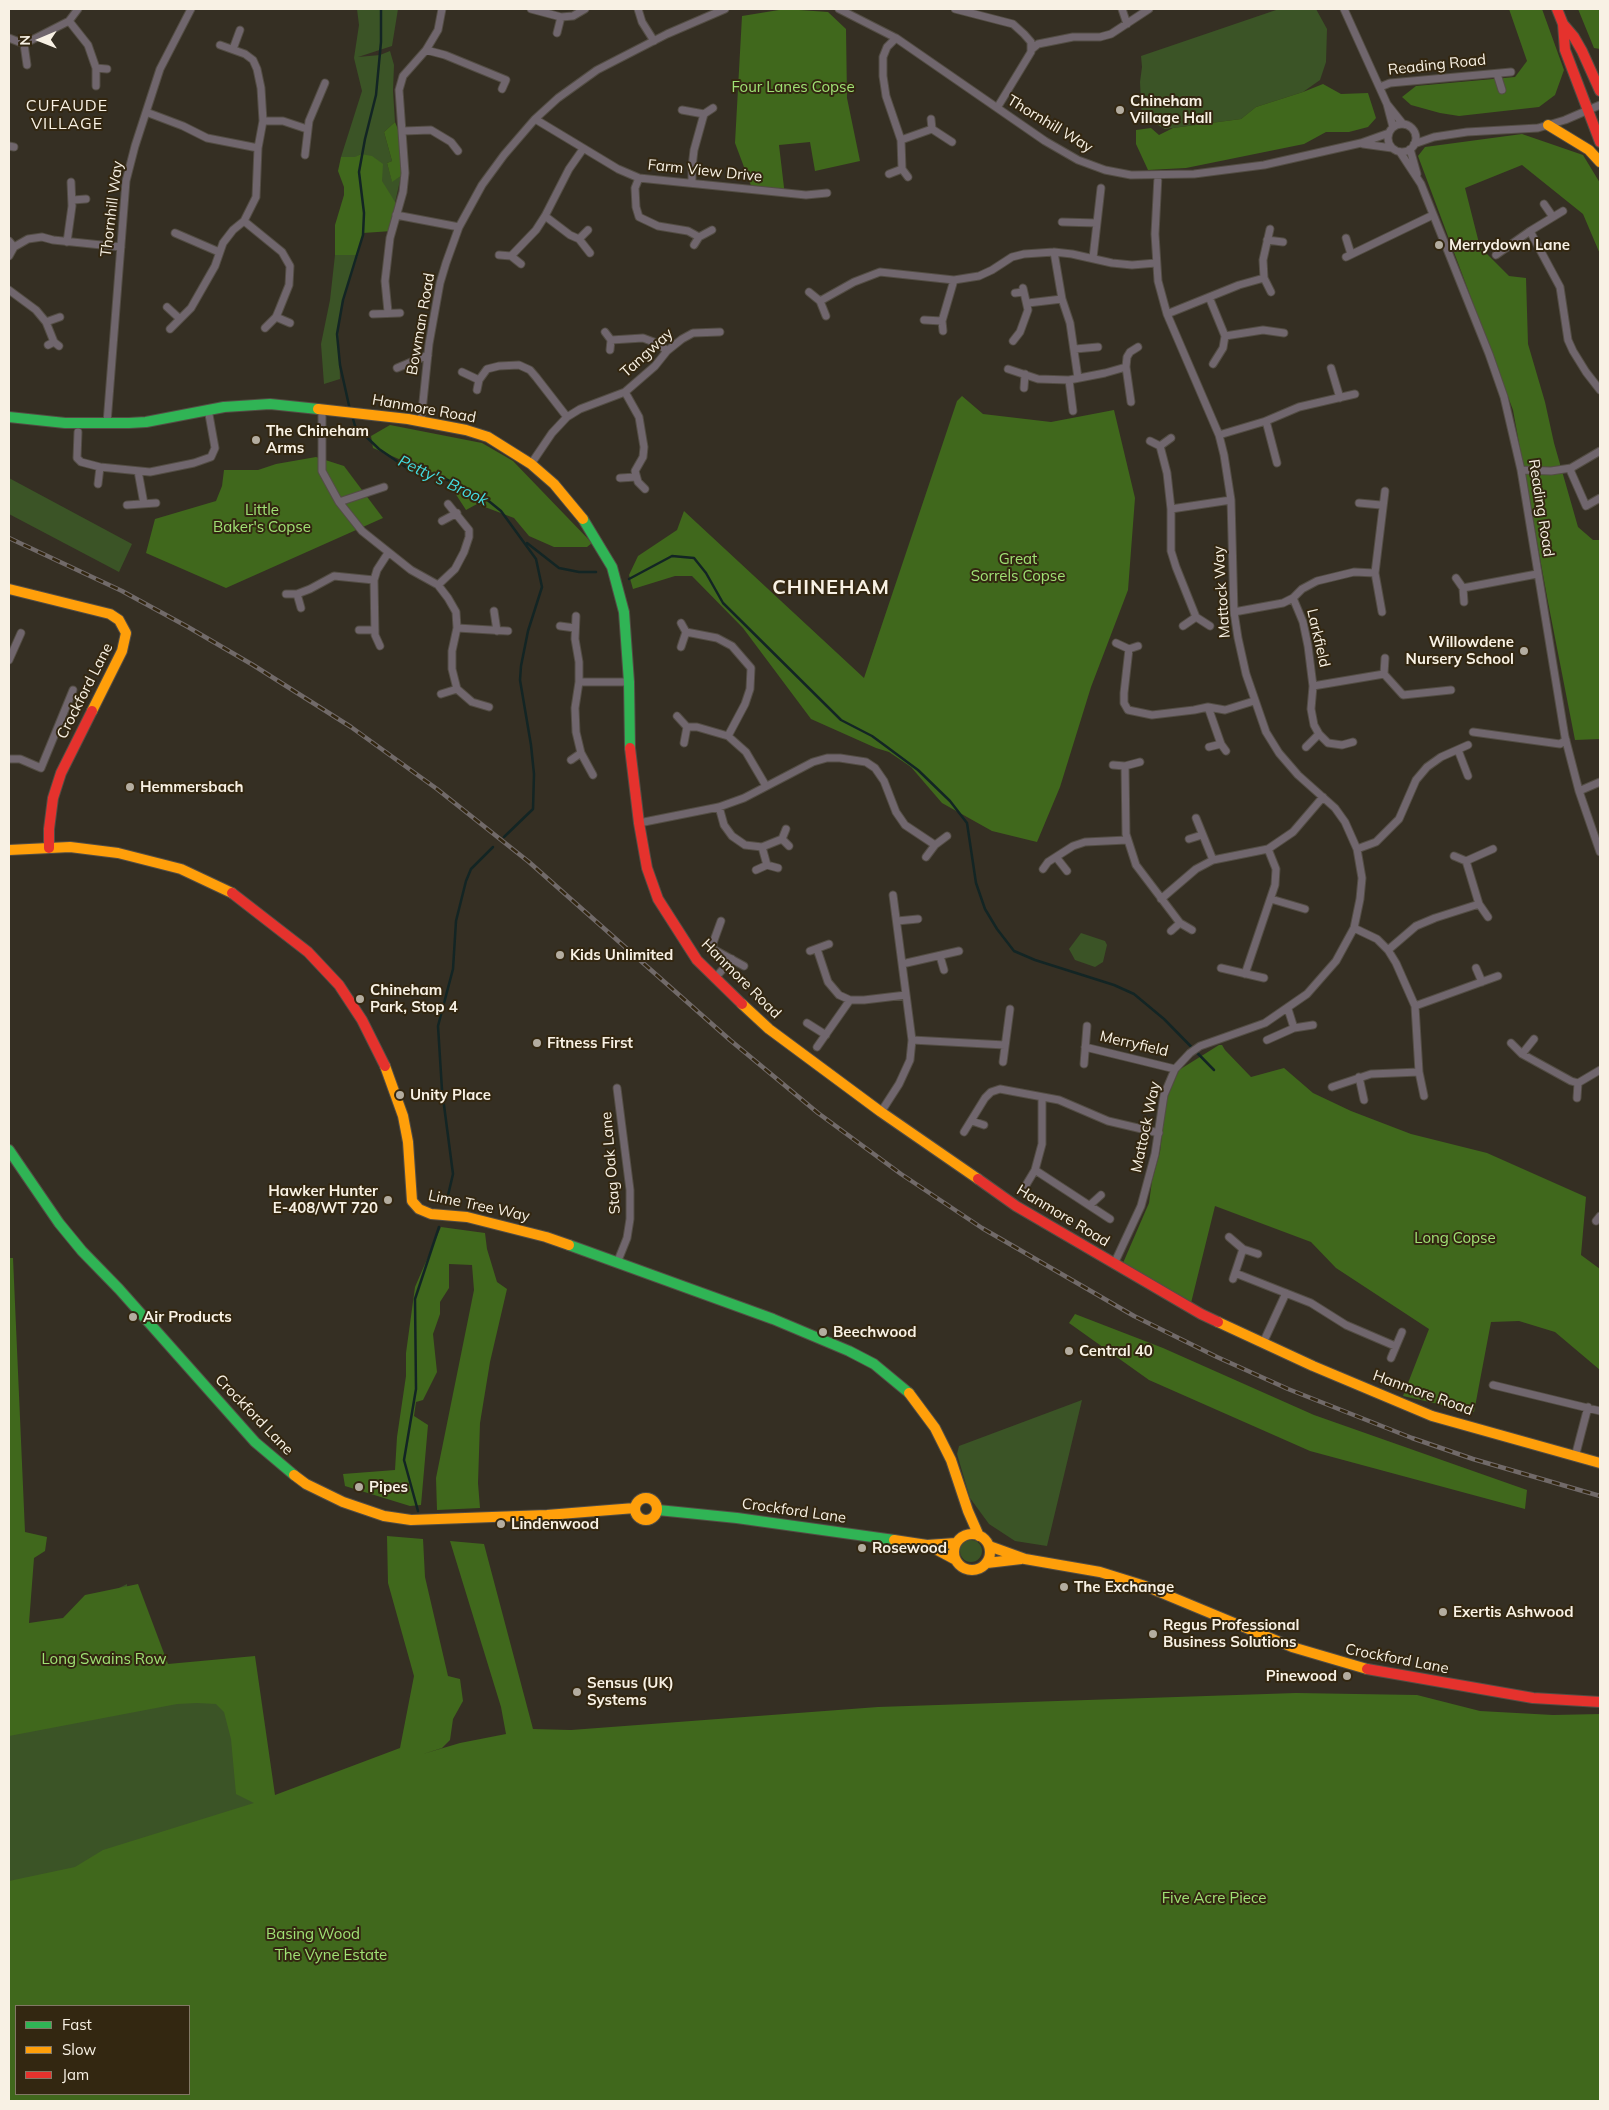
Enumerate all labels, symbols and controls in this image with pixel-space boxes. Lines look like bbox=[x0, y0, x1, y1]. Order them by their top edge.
north arrow bbox=[15, 15, 65, 65]
text: N bbox=[16, 35, 34, 46]
street label: Reading Road bbox=[1387, 51, 1487, 79]
park label: Four Lanes Copse bbox=[731, 78, 855, 96]
street label: Thornhill Way bbox=[1004, 91, 1096, 157]
place label: Chineham Village Hall bbox=[1130, 92, 1212, 127]
district label: CUFAUDE VILLAGE bbox=[25, 96, 109, 134]
marker: Chineham Village Hall bbox=[1114, 104, 1126, 116]
street label: Farm View Drive bbox=[647, 156, 763, 186]
street label: Thornhill Way bbox=[97, 160, 127, 258]
place label: Merrydown Lane bbox=[1449, 236, 1570, 254]
marker: Merrydown Lane bbox=[1433, 239, 1445, 251]
street label: Bowman Road bbox=[403, 272, 439, 376]
street label: Tangway bbox=[617, 325, 677, 381]
street label: Hanmore Road bbox=[371, 391, 477, 427]
place label: The Chineham Arms bbox=[266, 422, 369, 457]
marker: The Chineham Arms bbox=[250, 434, 262, 446]
water label: Petty's Brook bbox=[395, 452, 491, 510]
street label: Reading Road bbox=[1524, 458, 1558, 558]
park label: Little Baker's Copse bbox=[213, 501, 311, 536]
street label: Mattock Way bbox=[1210, 545, 1234, 639]
park label: Great Sorrels Copse bbox=[971, 550, 1065, 585]
district label: CHINEHAM bbox=[771, 576, 891, 600]
street label: Larkfield bbox=[1303, 607, 1333, 669]
place label: Willowdene Nursery School bbox=[1406, 633, 1514, 668]
street label: Crockford Lane bbox=[53, 640, 117, 742]
marker: Willowdene Nursery School bbox=[1518, 645, 1530, 657]
place label: Hemmersbach bbox=[140, 778, 244, 796]
marker: Hemmersbach bbox=[124, 781, 136, 793]
street label: Hanmore Road bbox=[697, 935, 785, 1023]
place label: Kids Unlimited bbox=[570, 946, 673, 964]
marker: Kids Unlimited bbox=[554, 949, 566, 961]
place label: Chineham Park, Stop 4 bbox=[370, 981, 458, 1016]
marker: Chineham Park, Stop 4 bbox=[354, 993, 366, 1005]
street label: Merryfield bbox=[1098, 1027, 1170, 1061]
place label: Fitness First bbox=[547, 1034, 633, 1052]
marker: Fitness First bbox=[531, 1037, 543, 1049]
street label: Mattock Way bbox=[1128, 1080, 1164, 1174]
place label: Unity Place bbox=[410, 1086, 491, 1104]
marker: Unity Place bbox=[394, 1089, 406, 1101]
street label: Stag Oak Lane bbox=[598, 1111, 624, 1215]
street label: Hanmore Road bbox=[1013, 1181, 1113, 1251]
place label: Hawker Hunter E-408/WT 720 bbox=[268, 1182, 378, 1217]
street label: Lime Tree Way bbox=[427, 1186, 531, 1226]
marker: Hawker Hunter E-408/WT 720 bbox=[382, 1194, 394, 1206]
park label: Long Copse bbox=[1414, 1229, 1496, 1247]
place label: Air Products bbox=[143, 1308, 232, 1326]
marker: Air Products bbox=[127, 1311, 139, 1323]
place label: Beechwood bbox=[833, 1323, 916, 1341]
marker: Beechwood bbox=[817, 1326, 829, 1338]
place label: Central 40 bbox=[1079, 1342, 1153, 1360]
marker: Central 40 bbox=[1063, 1345, 1075, 1357]
street label: Hanmore Road bbox=[1370, 1367, 1476, 1419]
street label: Crockford Lane bbox=[211, 1371, 297, 1459]
place label: Pipes bbox=[369, 1478, 408, 1496]
marker: Pipes bbox=[353, 1481, 365, 1493]
street label: Crockford Lane bbox=[741, 1495, 847, 1527]
place label: Lindenwood bbox=[511, 1515, 599, 1533]
marker: Lindenwood bbox=[495, 1518, 507, 1530]
place label: Rosewood bbox=[872, 1539, 947, 1557]
marker: Rosewood bbox=[856, 1542, 868, 1554]
place label: The Exchange bbox=[1074, 1578, 1174, 1596]
marker: The Exchange bbox=[1058, 1581, 1070, 1593]
place label: Exertis Ashwood bbox=[1453, 1603, 1573, 1621]
marker: Exertis Ashwood bbox=[1437, 1606, 1449, 1618]
place label: Regus Professional Business Solutions bbox=[1163, 1616, 1299, 1651]
marker: Regus Professional Business Solutions bbox=[1147, 1628, 1159, 1640]
street label: Crockford Lane bbox=[1344, 1640, 1450, 1678]
park label: Long Swains Row bbox=[42, 1650, 166, 1668]
place label: Pinewood bbox=[1266, 1667, 1337, 1685]
marker: Pinewood bbox=[1341, 1670, 1353, 1682]
place label: Sensus (UK) Systems bbox=[587, 1674, 674, 1709]
marker: Sensus (UK) Systems bbox=[571, 1686, 583, 1698]
park label: Five Acre Piece bbox=[1162, 1889, 1266, 1907]
park label: Basing Wood bbox=[266, 1925, 360, 1943]
park label: The Vyne Estate bbox=[275, 1946, 387, 1964]
legend bbox=[15, 2005, 190, 2095]
text: Fast bbox=[62, 2015, 92, 2034]
text: Slow bbox=[62, 2040, 96, 2059]
text: Jam bbox=[62, 2065, 89, 2084]

